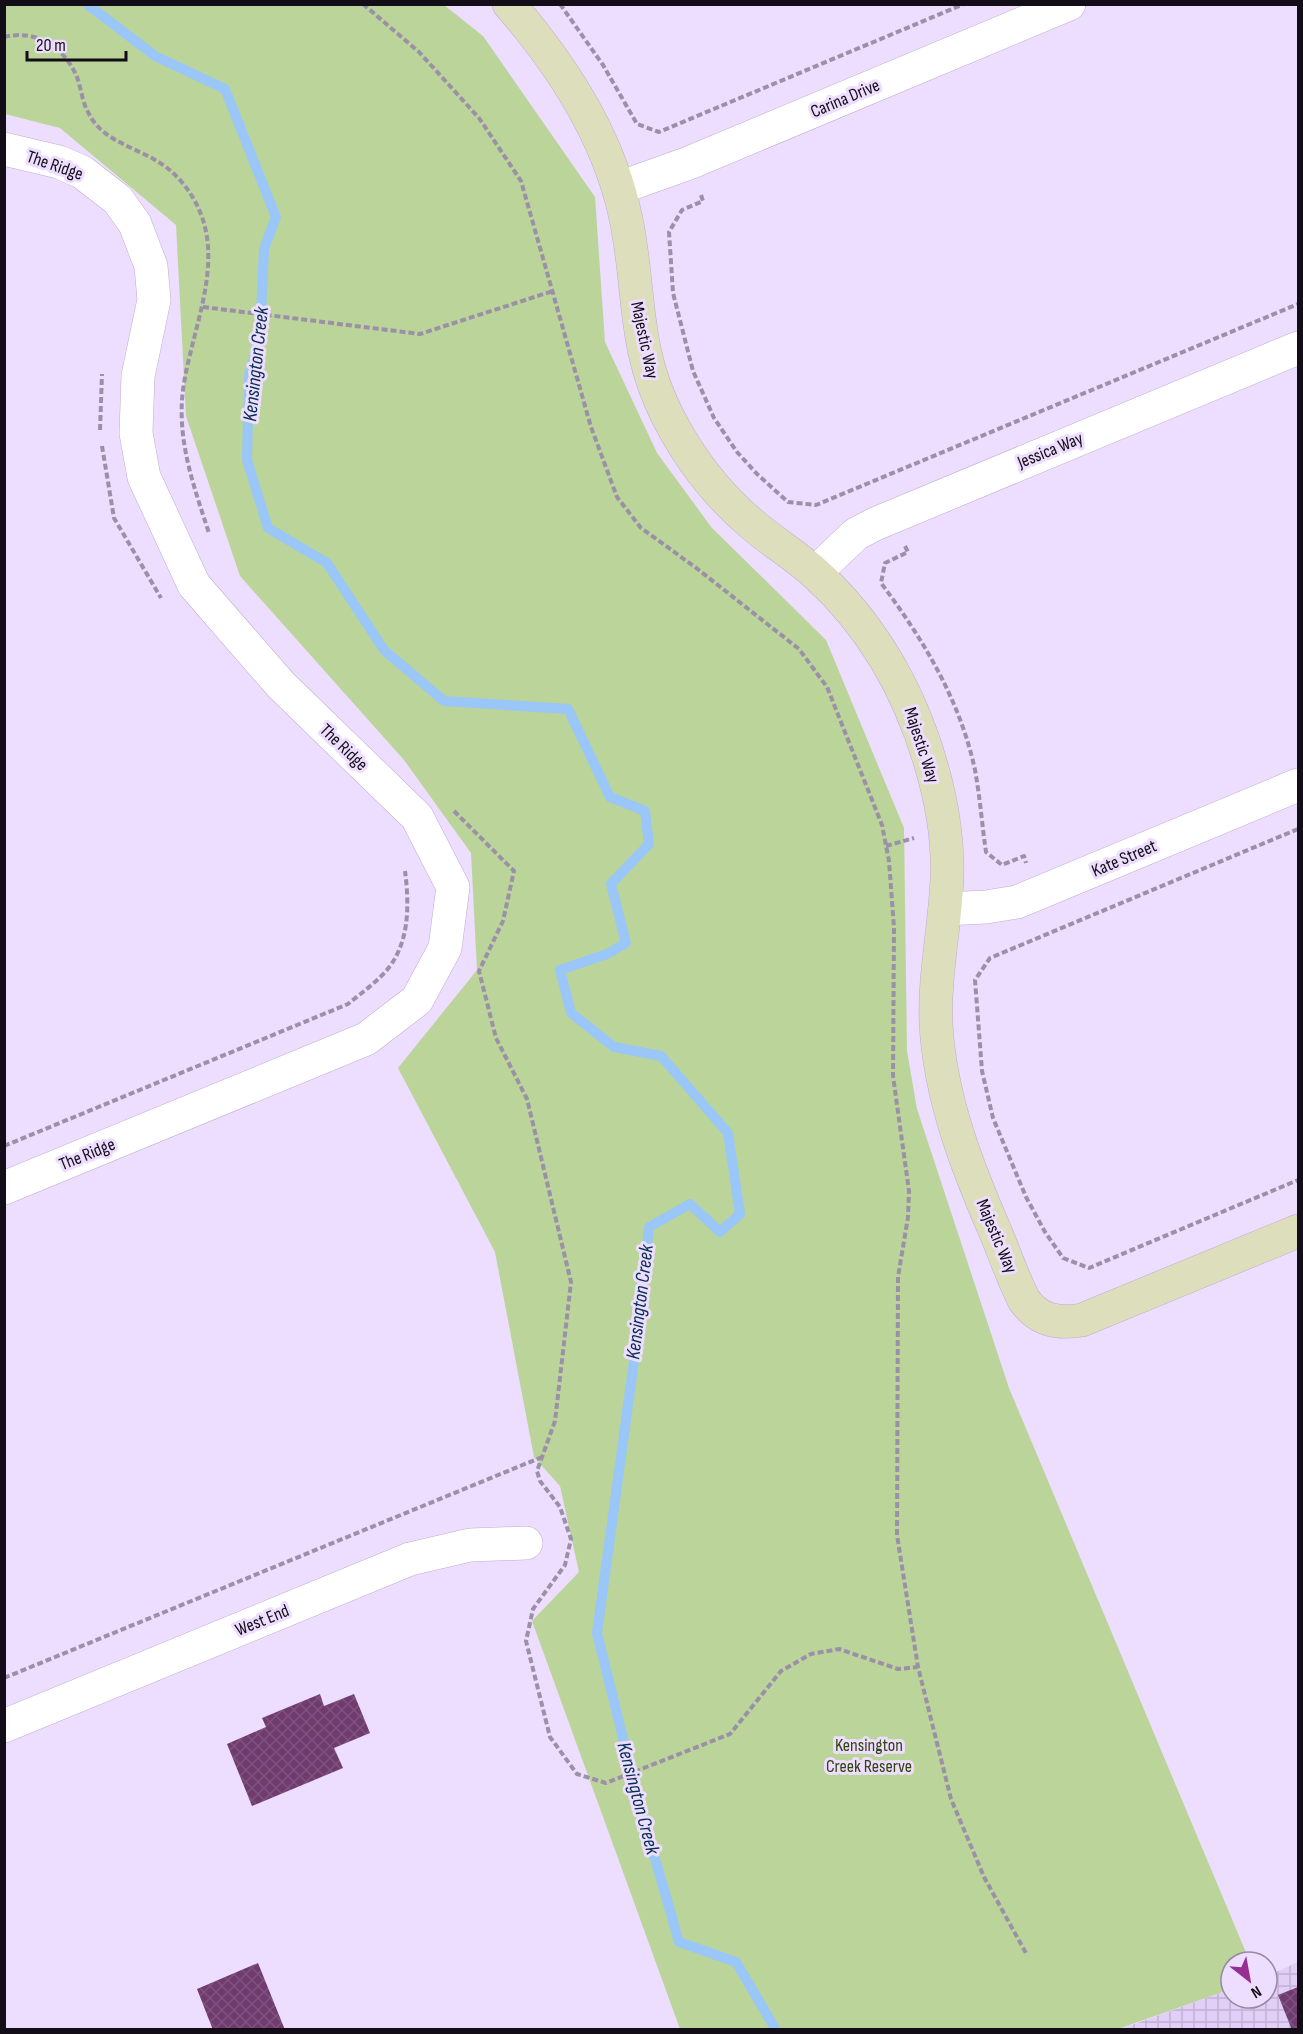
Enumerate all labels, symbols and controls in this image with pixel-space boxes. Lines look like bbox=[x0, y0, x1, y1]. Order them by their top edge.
scale bar bbox=[27, 24, 126, 62]
text: 20 m bbox=[36, 35, 66, 56]
street label: Carina Drive bbox=[808, 75, 883, 122]
street label: The Ridge bbox=[24, 146, 86, 185]
street label: Majestic Way bbox=[626, 300, 663, 381]
water label: Kensington Creek bbox=[238, 305, 274, 423]
street label: Jessica Way bbox=[1013, 428, 1086, 473]
street label: Majestic Way bbox=[899, 705, 944, 786]
street label: The Ridge bbox=[315, 719, 372, 775]
street label: Kate Street bbox=[1089, 835, 1160, 881]
street label: The Ridge bbox=[56, 1134, 118, 1175]
street label: Majestic Way bbox=[972, 1196, 1022, 1276]
water label: Kensington Creek bbox=[621, 1243, 659, 1361]
street label: West End bbox=[232, 1600, 292, 1641]
park label: Kensington Creek Reserve bbox=[826, 1735, 912, 1777]
water label: Kensington Creek bbox=[612, 1740, 665, 1857]
north arrow bbox=[1219, 1950, 1279, 2010]
text: N bbox=[1247, 1981, 1265, 2002]

